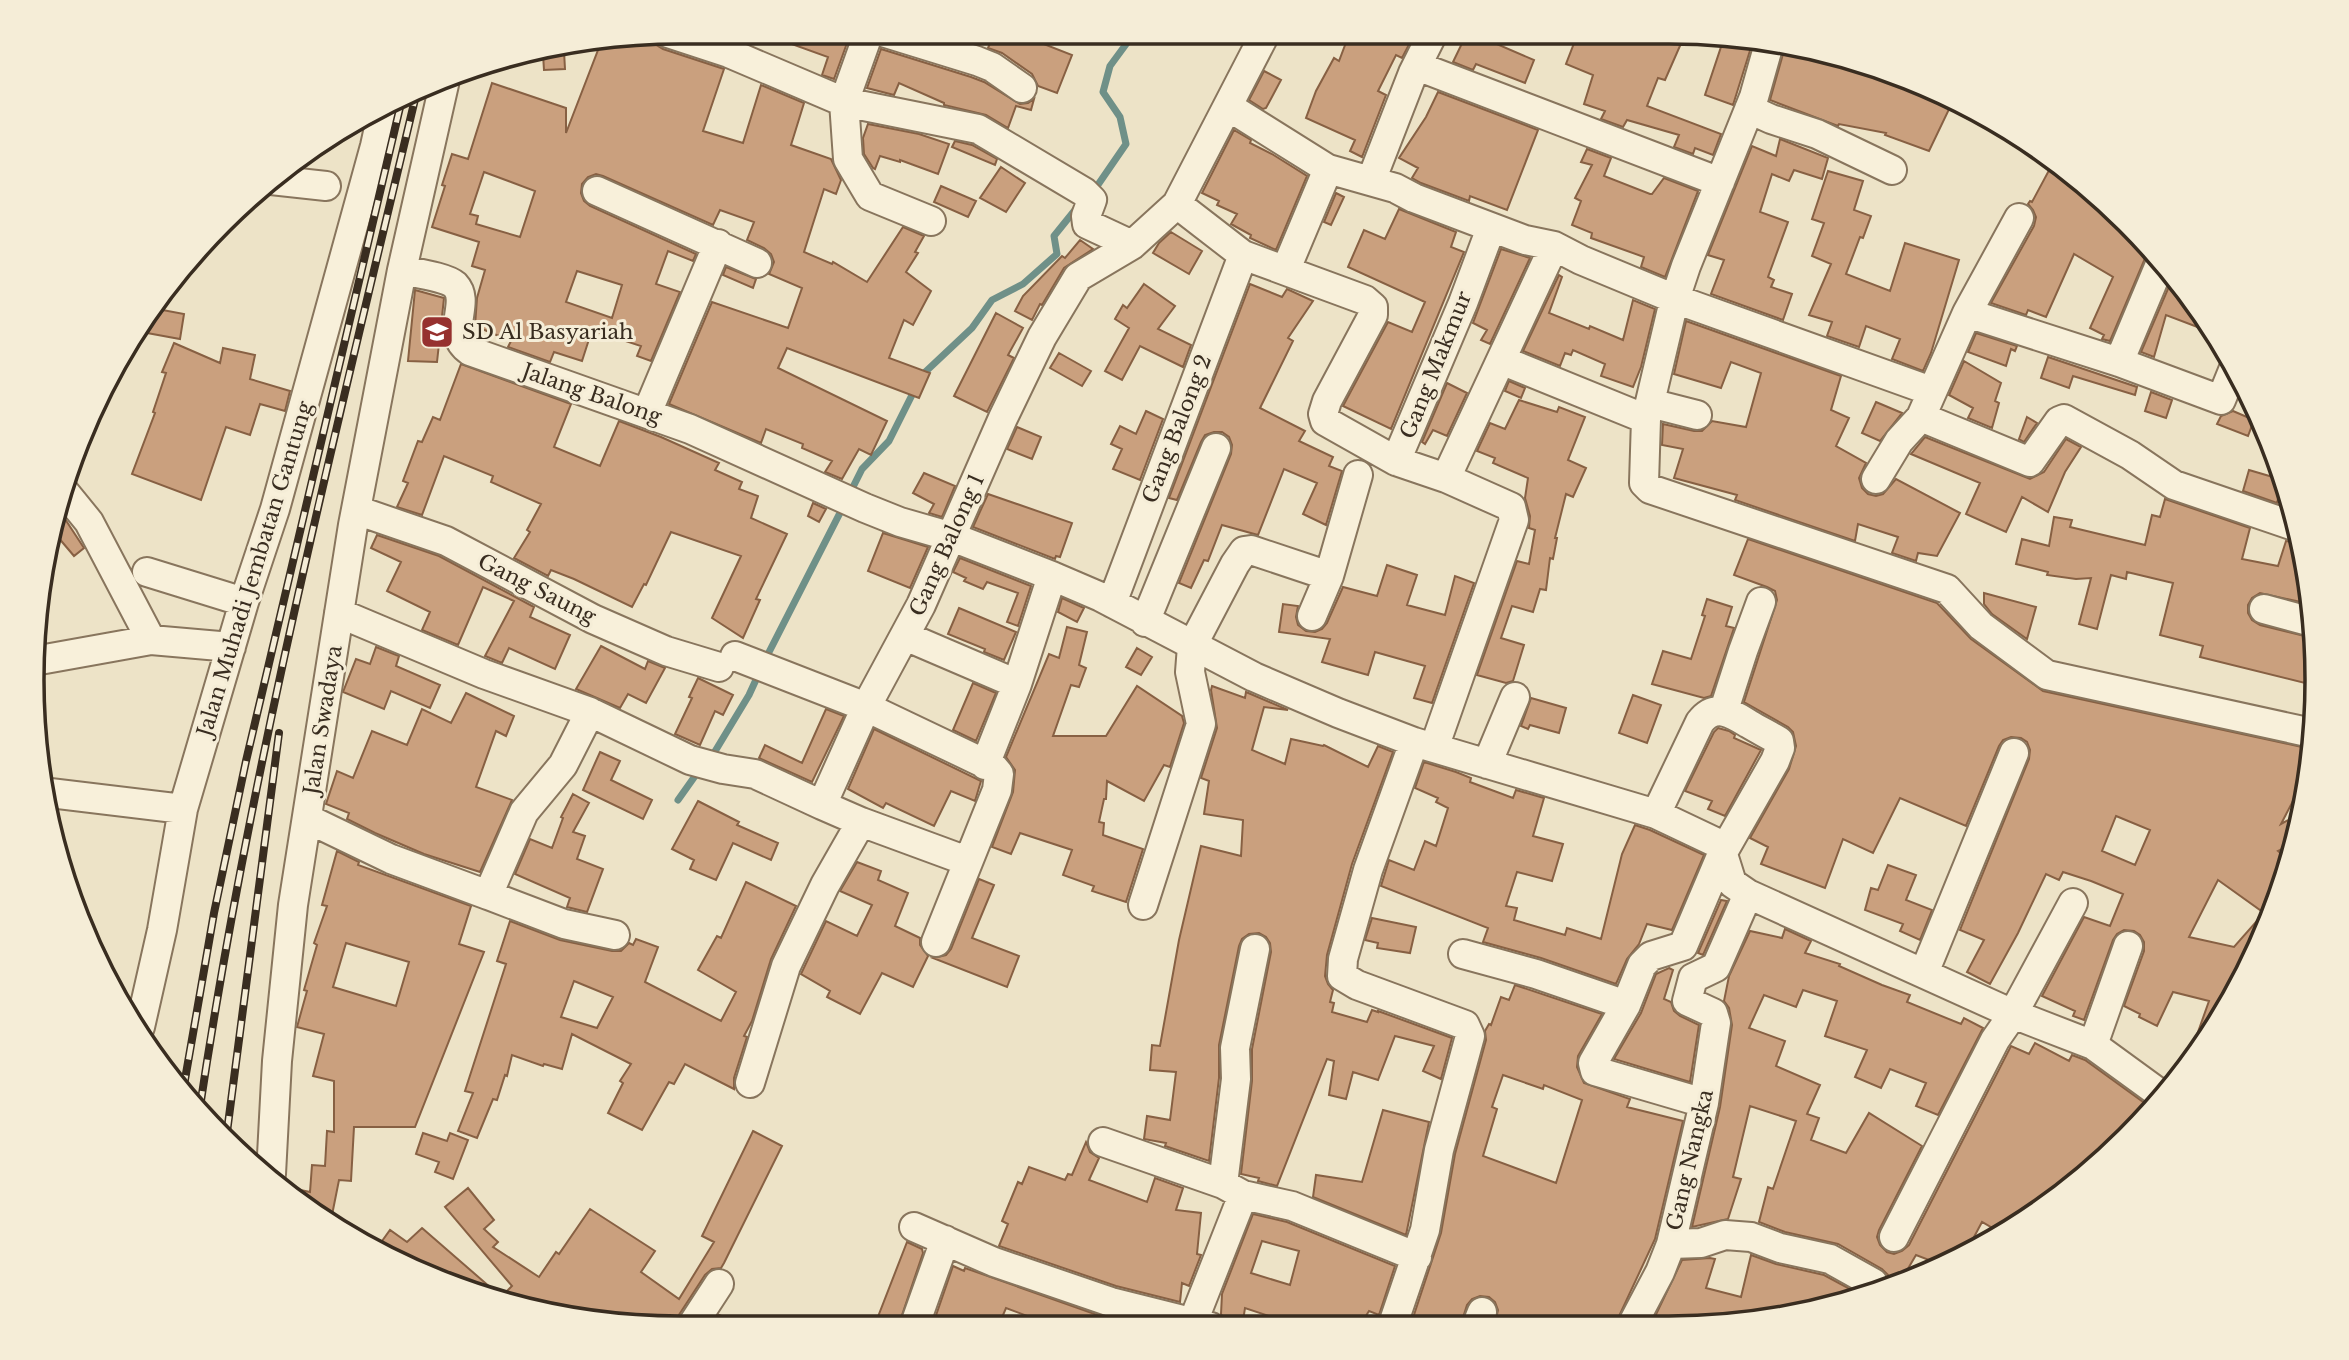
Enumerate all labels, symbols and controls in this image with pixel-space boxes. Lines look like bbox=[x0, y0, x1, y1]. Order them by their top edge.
street label: Gang Makmur bbox=[1395, 287, 1477, 443]
school or university icon: SD Al Basyariah bbox=[418, 313, 456, 351]
place label: SD Al Basyariah bbox=[462, 319, 634, 345]
street label: Gang Balong 2 bbox=[1137, 351, 1217, 507]
street label: Jalang Balong bbox=[516, 357, 666, 430]
street label: Jalan Muhadi Jembatan Gantung bbox=[191, 398, 319, 743]
street label: Gang Balong 1 bbox=[904, 470, 990, 620]
street label: Gang Saung bbox=[474, 548, 601, 630]
street label: Jalan Swadaya bbox=[298, 643, 348, 800]
street label: Gang Nangka bbox=[1661, 1086, 1719, 1233]

